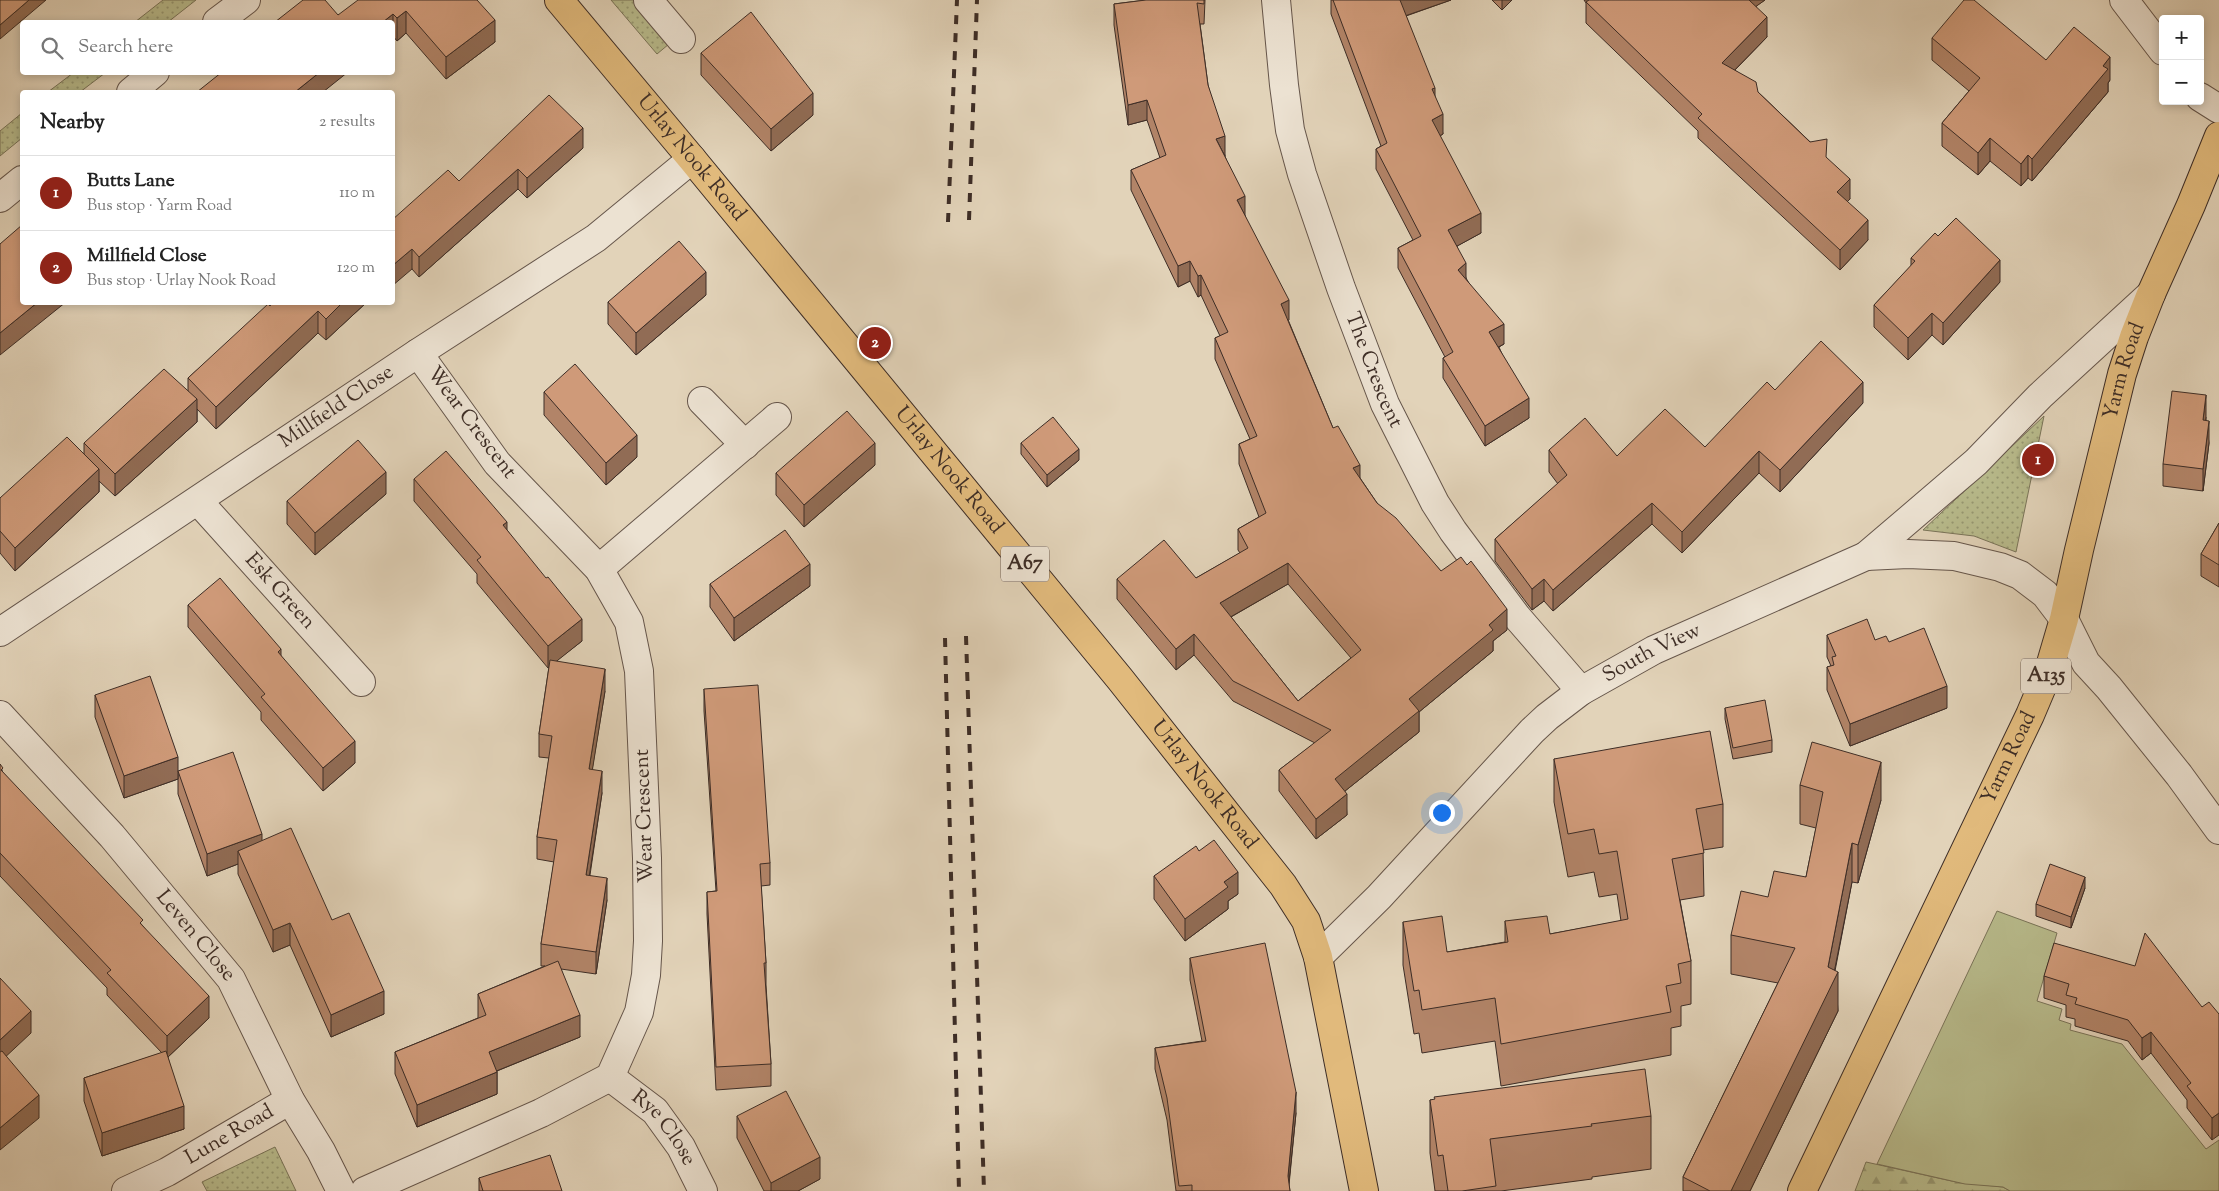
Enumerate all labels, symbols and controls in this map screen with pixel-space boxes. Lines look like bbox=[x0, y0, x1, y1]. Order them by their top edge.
map controls bbox=[2159, 15, 2204, 105]
button: + bbox=[2159, 15, 2204, 60]
search box bbox=[20, 20, 395, 75]
icon: search bbox=[38, 34, 66, 62]
text: Search here bbox=[78, 34, 173, 61]
button: − bbox=[2159, 60, 2204, 105]
street label: Urlay Nook Road bbox=[629, 88, 753, 228]
text: Nearby bbox=[40, 108, 105, 138]
text: 2 results bbox=[319, 111, 375, 134]
text: Butts Lane bbox=[87, 168, 175, 195]
text: 1 bbox=[53, 182, 59, 205]
text: 110 m bbox=[339, 182, 375, 205]
text: Bus stop · Yarm Road bbox=[87, 195, 232, 218]
text: Millfield Close bbox=[87, 243, 207, 270]
text: 2 bbox=[52, 257, 60, 280]
text: 120 m bbox=[337, 257, 375, 280]
text: Bus stop · Urlay Nook Road bbox=[87, 270, 276, 293]
street label: The Crescent bbox=[1337, 308, 1410, 433]
street label: Yarm Road bbox=[2096, 318, 2153, 423]
pin: 2 bbox=[859, 324, 891, 362]
street label: Millfield Close bbox=[274, 358, 400, 456]
street label: Wear Crescent bbox=[419, 360, 523, 486]
street label: Urlay Nook Road bbox=[887, 400, 1010, 541]
pin: 1 bbox=[2022, 441, 2054, 479]
road number: A67 bbox=[1001, 546, 1049, 582]
street label: Esk Green bbox=[237, 547, 322, 637]
street label: South View bbox=[1597, 616, 1706, 691]
road number: A135 bbox=[2021, 658, 2071, 694]
street label: Yarm Road bbox=[1974, 706, 2045, 810]
street label: Urlay Nook Road bbox=[1143, 714, 1265, 856]
street label: Wear Crescent bbox=[628, 749, 662, 883]
your location bbox=[1429, 800, 1455, 826]
street label: Leven Close bbox=[148, 884, 242, 988]
street label: Rye Close bbox=[625, 1083, 703, 1171]
street label: Lune Road bbox=[180, 1097, 280, 1173]

